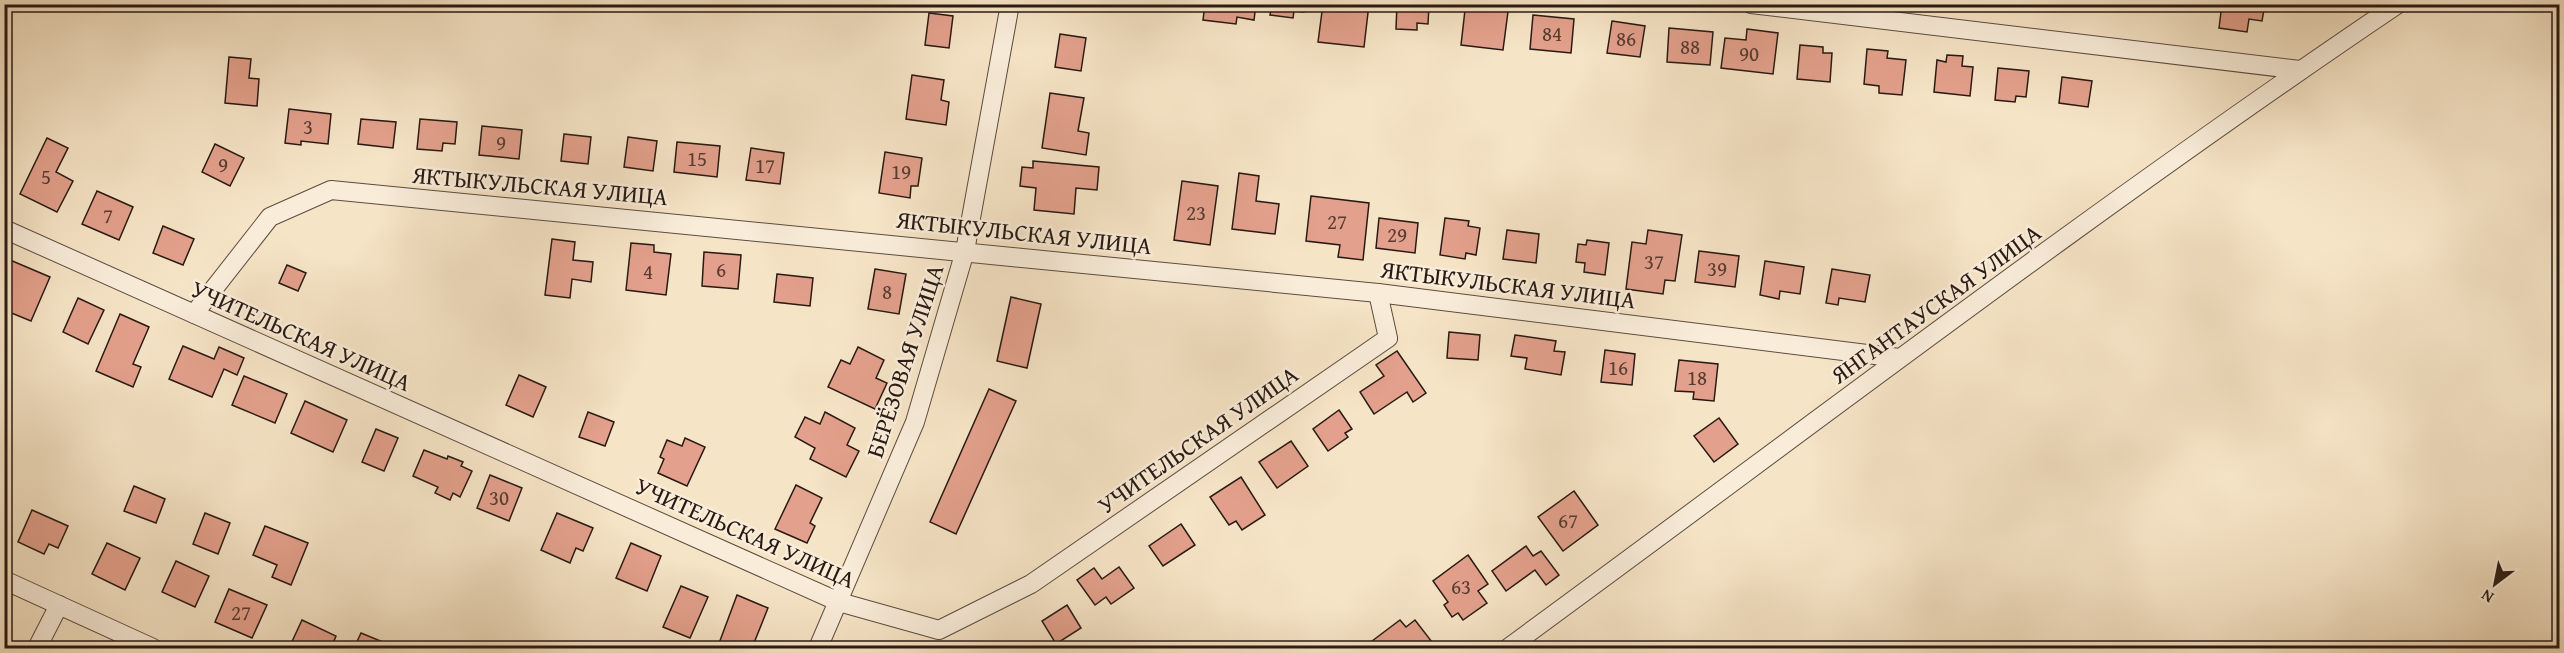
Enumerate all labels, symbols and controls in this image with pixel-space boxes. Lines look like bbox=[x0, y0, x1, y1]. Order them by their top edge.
house number: 84 bbox=[1542, 18, 1562, 49]
house number: 86 bbox=[1616, 23, 1636, 54]
house number: 88 bbox=[1680, 31, 1700, 62]
house number: 90 bbox=[1739, 38, 1759, 69]
house number: 3 bbox=[303, 111, 313, 142]
house number: 9 bbox=[496, 127, 506, 158]
house number: 15 bbox=[687, 143, 707, 174]
house number: 9 bbox=[218, 149, 228, 180]
house number: 17 bbox=[755, 150, 775, 181]
house number: 19 bbox=[891, 156, 911, 187]
street label: ЯКТЫКУЛЬСКАЯ УЛИЦА bbox=[410, 157, 670, 214]
house number: 5 bbox=[41, 161, 51, 192]
house number: 23 bbox=[1186, 197, 1206, 228]
house number: 7 bbox=[103, 200, 113, 231]
street label: ЯКТЫКУЛЬСКАЯ УЛИЦА bbox=[894, 202, 1154, 263]
house number: 27 bbox=[1327, 206, 1347, 237]
street label: ЯНГАНТАУСКАЯ УЛИЦА bbox=[1822, 215, 2049, 393]
house number: 29 bbox=[1387, 219, 1407, 250]
house number: 37 bbox=[1644, 246, 1664, 277]
street label: ЯКТЫКУЛЬСКАЯ УЛИЦА bbox=[1378, 251, 1638, 318]
house number: 39 bbox=[1707, 253, 1727, 284]
house number: 6 bbox=[716, 254, 726, 285]
house number: 4 bbox=[643, 256, 653, 287]
street label: БЕРЁЗОВАЯ УЛИЦА bbox=[857, 259, 952, 462]
street label: УЧИТЕЛЬСКАЯ УЛИЦА bbox=[186, 271, 417, 400]
house number: 8 bbox=[882, 276, 892, 307]
house number: 16 bbox=[1608, 352, 1628, 383]
street label: УЧИТЕЛЬСКАЯ УЛИЦА bbox=[1090, 357, 1305, 522]
house number: 18 bbox=[1687, 362, 1707, 393]
street label: УЧИТЕЛЬСКАЯ УЛИЦА bbox=[630, 468, 861, 597]
house number: 30 bbox=[489, 482, 509, 513]
house number: 67 bbox=[1558, 505, 1578, 536]
north arrow bbox=[2465, 554, 2525, 614]
house number: 63 bbox=[1451, 571, 1471, 602]
text: N bbox=[2476, 584, 2498, 610]
house number: 27 bbox=[231, 597, 251, 628]

